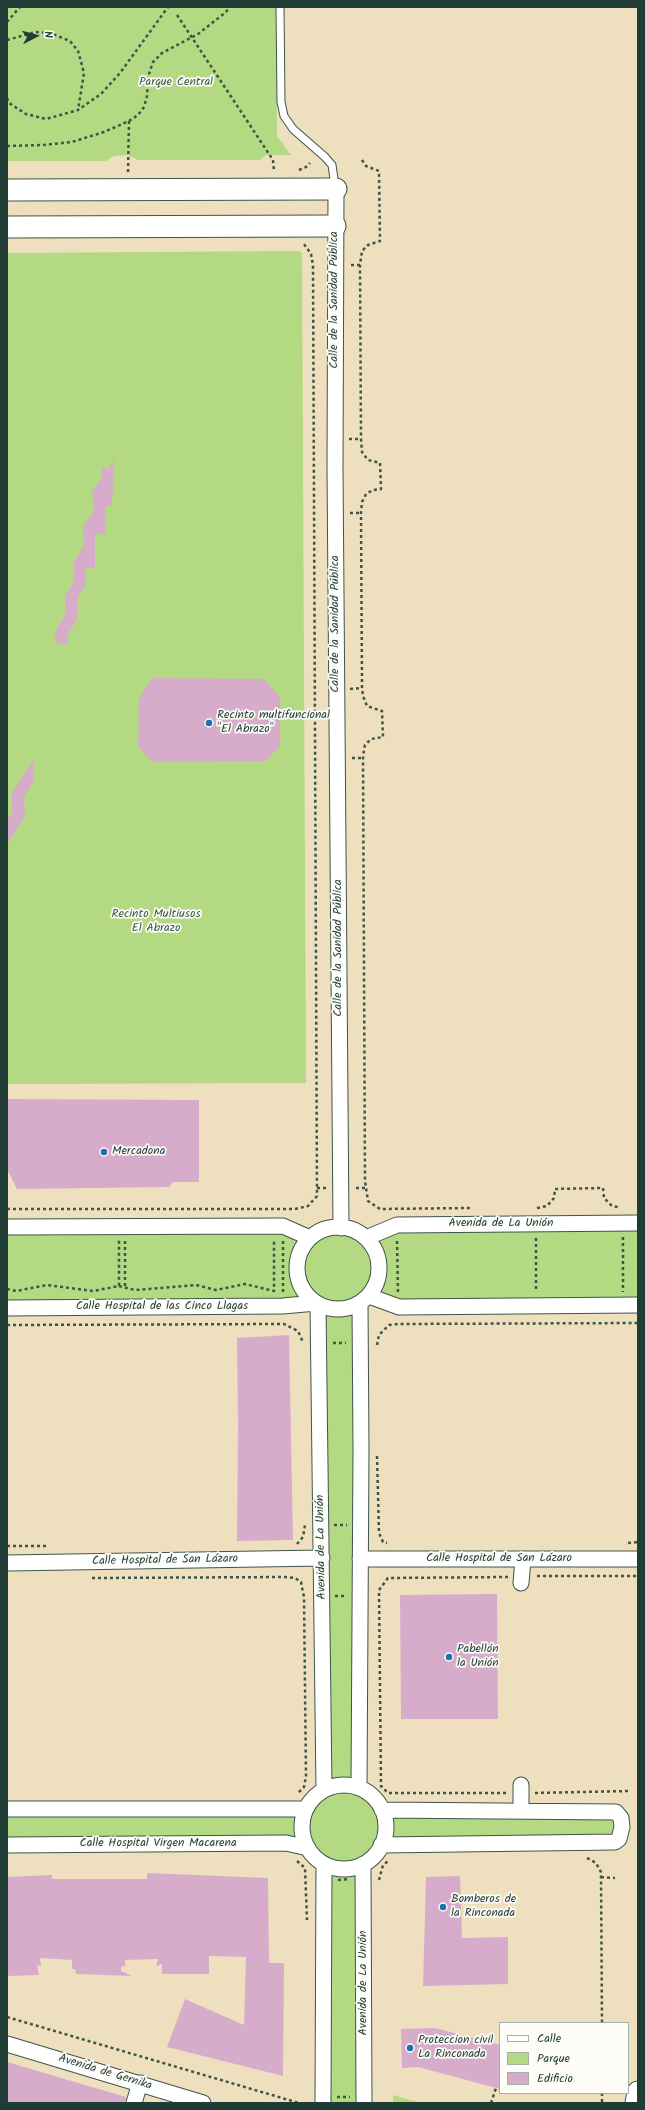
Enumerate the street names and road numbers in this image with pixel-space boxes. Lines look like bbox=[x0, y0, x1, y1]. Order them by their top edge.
street label: Calle de la Sanidad Pública bbox=[328, 231, 342, 369]
street label: Calle de la Sanidad Pública bbox=[329, 555, 343, 693]
street label: Calle de la Sanidad Pública bbox=[332, 879, 346, 1017]
street label: Avenida de La Unión bbox=[449, 1217, 553, 1231]
street label: Calle Hospital de las Cinco Llagas bbox=[76, 1300, 248, 1314]
street label: Avenida de La Unión bbox=[314, 1494, 330, 1600]
street label: Calle Hospital de San Lázaro bbox=[426, 1552, 572, 1566]
street label: Calle Hospital de San Lázaro bbox=[92, 1553, 238, 1569]
street label: Calle Hospital Virgen Macarena bbox=[79, 1837, 237, 1851]
street label: Avenida de La Unión bbox=[357, 1931, 371, 2035]
street label: Avenida de Gernika bbox=[57, 2052, 153, 2094]

